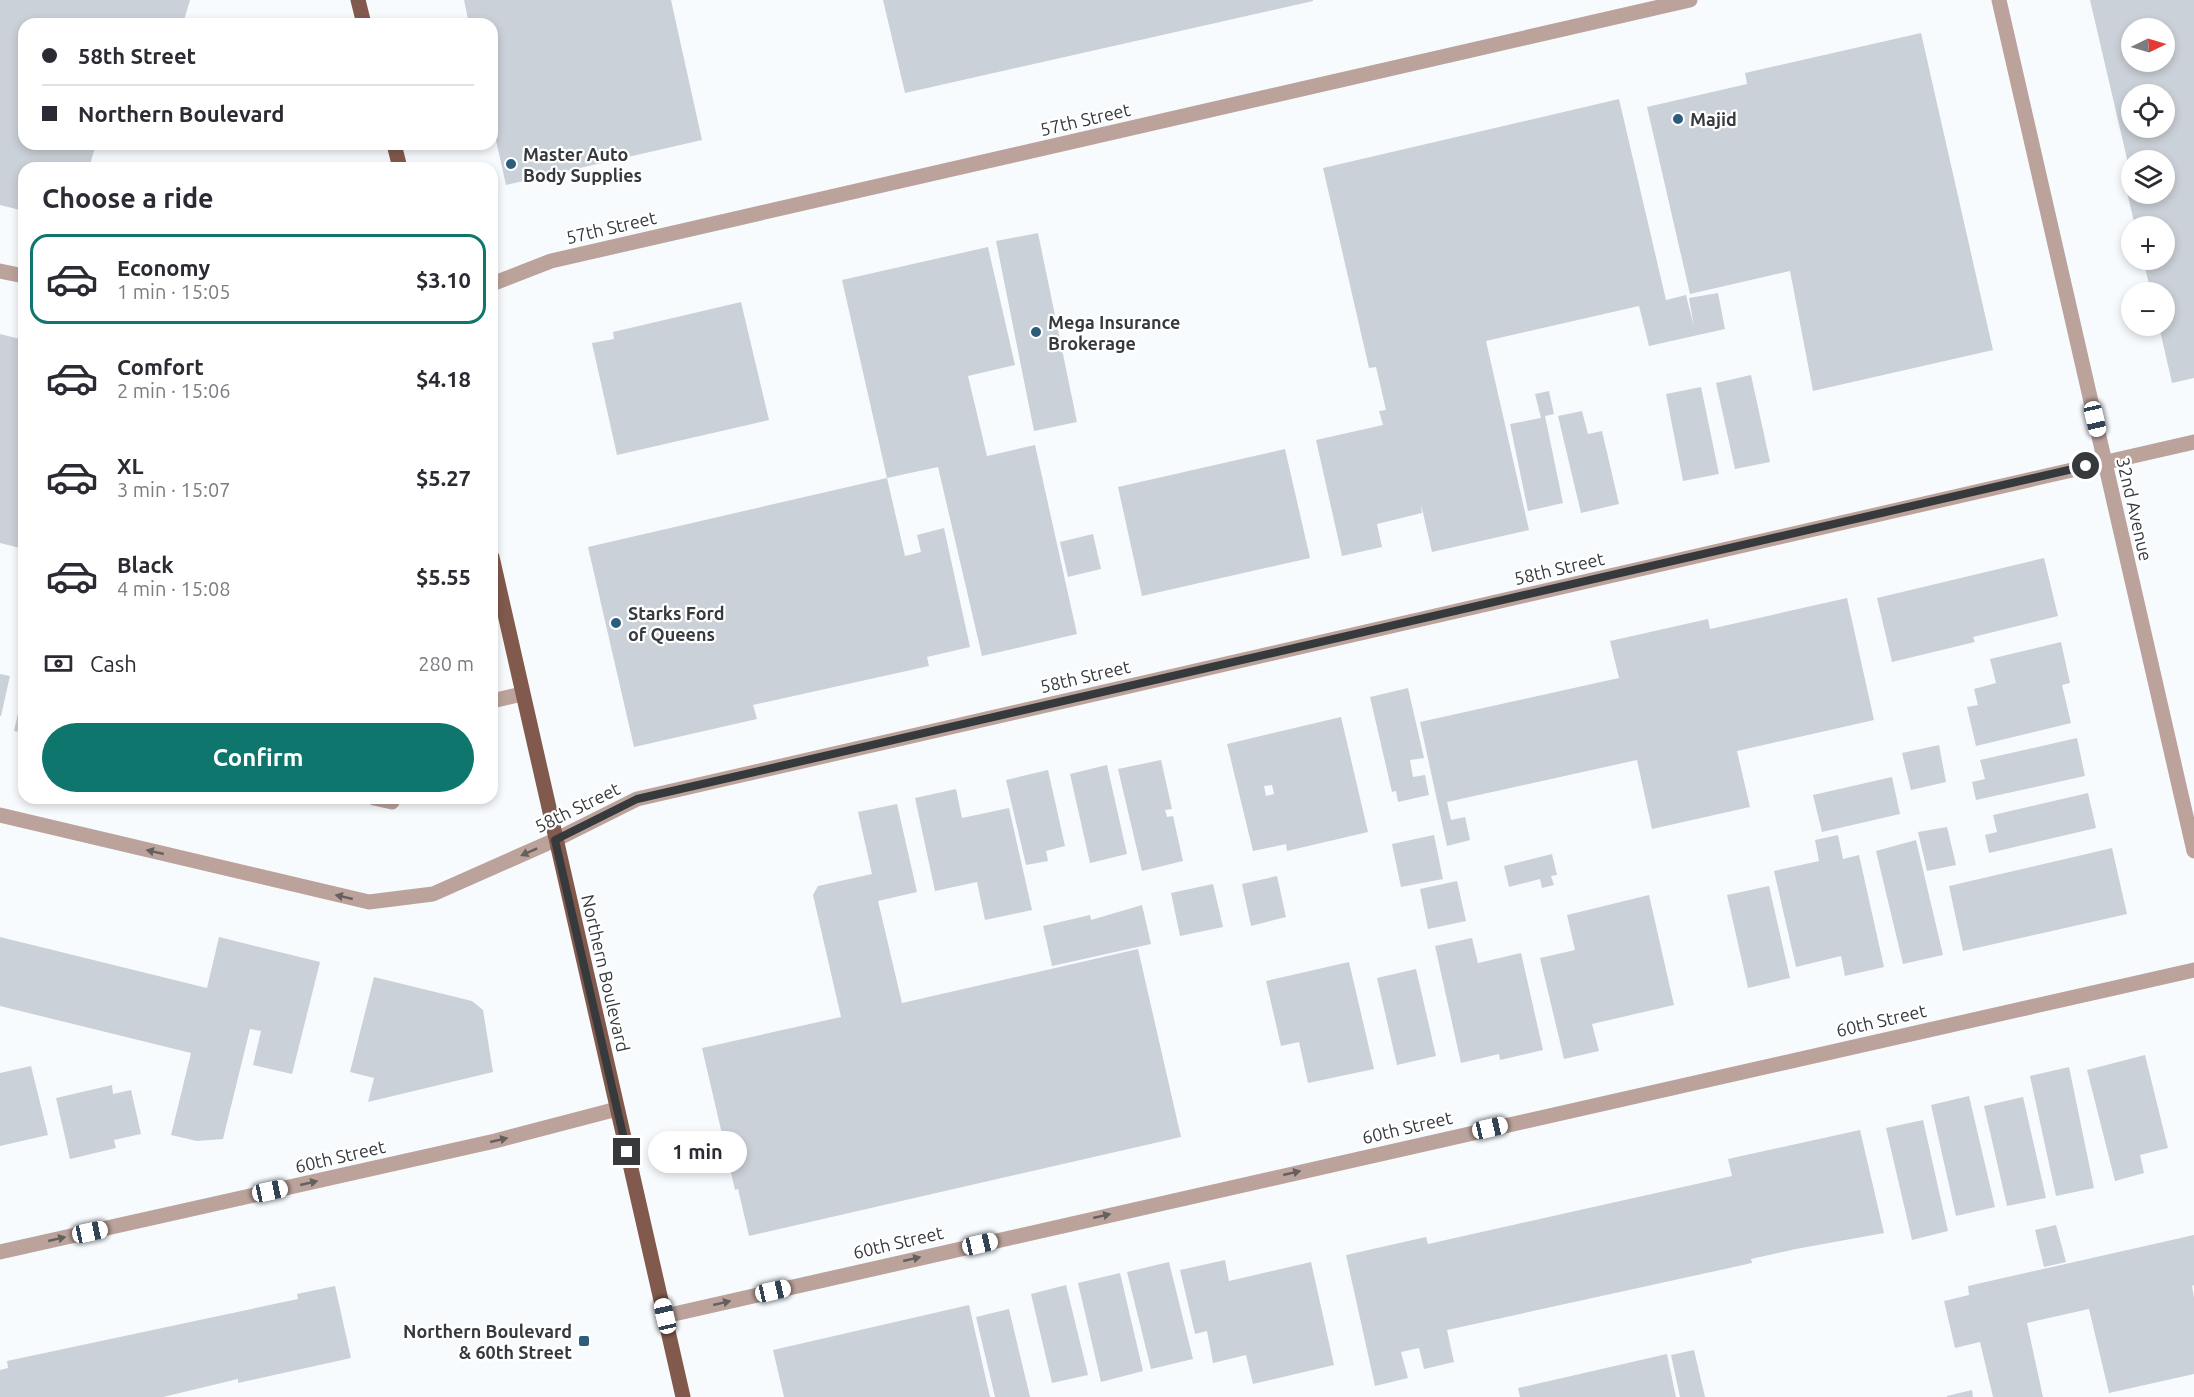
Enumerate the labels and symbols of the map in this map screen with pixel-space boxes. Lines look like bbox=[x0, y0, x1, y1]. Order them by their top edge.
north arrow bbox=[2121, 18, 2175, 72]
street label: 57th Street bbox=[1038, 99, 1132, 139]
place label: Majid bbox=[1690, 109, 1737, 129]
marker: Majid bbox=[1671, 112, 1685, 126]
place label: Master Auto Body Supplies bbox=[523, 144, 642, 185]
marker: Master Auto Body Supplies bbox=[504, 157, 518, 171]
street label: 57th Street bbox=[564, 207, 658, 247]
place label: Mega Insurance Brokerage bbox=[1048, 312, 1180, 353]
marker: Mega Insurance Brokerage bbox=[1029, 325, 1043, 339]
car bbox=[2082, 399, 2108, 439]
route start bbox=[2072, 452, 2099, 479]
street label: 32nd Avenue bbox=[2113, 455, 2157, 563]
street label: 58th Street bbox=[1512, 548, 1606, 588]
place label: Starks Ford of Queens bbox=[628, 603, 725, 644]
marker: Starks Ford of Queens bbox=[609, 616, 623, 630]
street label: 58th Street bbox=[1038, 656, 1132, 696]
street label: 58th Street bbox=[531, 778, 623, 836]
one-way arrow bbox=[145, 846, 164, 856]
one-way arrow bbox=[520, 847, 538, 857]
one-way arrow bbox=[335, 891, 354, 901]
street label: Northern Boulevard bbox=[578, 892, 634, 1054]
street label: 60th Street bbox=[1834, 1000, 1928, 1040]
street label: 60th Street bbox=[1360, 1107, 1454, 1147]
car bbox=[1470, 1115, 1510, 1141]
callout: 1 min bbox=[648, 1131, 747, 1173]
one-way arrow bbox=[490, 1134, 508, 1144]
street label: 60th Street bbox=[293, 1136, 387, 1176]
route end bbox=[613, 1138, 640, 1165]
one-way arrow bbox=[1283, 1168, 1302, 1177]
one-way arrow bbox=[300, 1177, 318, 1187]
car bbox=[251, 1178, 289, 1204]
one-way arrow bbox=[1093, 1211, 1112, 1220]
car bbox=[71, 1219, 109, 1245]
street label: 60th Street bbox=[851, 1222, 945, 1262]
car bbox=[960, 1231, 1000, 1257]
one-way arrow bbox=[48, 1234, 66, 1244]
one-way arrow bbox=[903, 1254, 921, 1264]
car bbox=[753, 1278, 793, 1304]
car bbox=[652, 1296, 678, 1336]
one-way arrow bbox=[713, 1297, 731, 1307]
place label: Northern Boulevard & 60th Street bbox=[403, 1321, 572, 1362]
marker: Northern Boulevard & 60th Street bbox=[577, 1334, 591, 1348]

